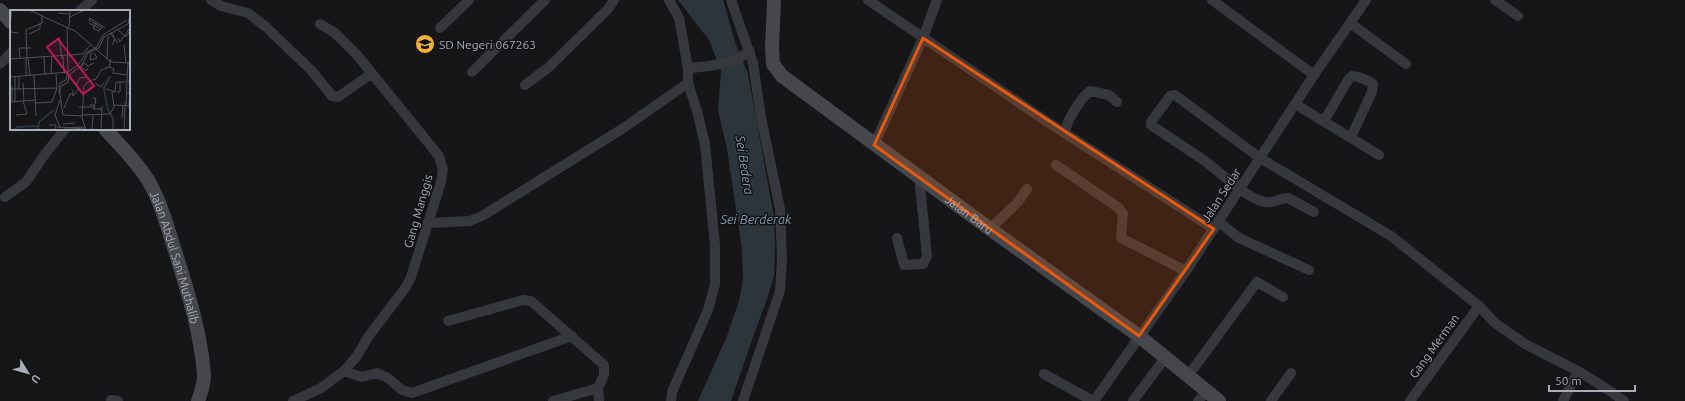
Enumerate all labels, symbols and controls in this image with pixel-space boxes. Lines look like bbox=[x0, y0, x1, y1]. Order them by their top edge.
inset map bbox=[10, 10, 130, 130]
school or university icon: SD Negeri 067263 bbox=[414, 33, 436, 55]
place label: SD Negeri 067263 bbox=[439, 38, 536, 51]
water label: Sei Bedera bbox=[733, 133, 757, 196]
street label: Jalan Sedar bbox=[1199, 165, 1243, 224]
street label: Gang Manggis bbox=[401, 173, 435, 249]
street label: Jalan Abdul Sani Muthalib bbox=[148, 189, 202, 325]
street label: Jalan Baru bbox=[943, 192, 996, 236]
water label: Sei Berderak bbox=[719, 212, 792, 226]
street label: Gang Merman bbox=[1407, 312, 1461, 380]
north arrow bbox=[8, 353, 48, 393]
scale bar bbox=[1549, 367, 1635, 393]
text: U bbox=[29, 372, 43, 386]
text: 50 m bbox=[1555, 374, 1582, 387]

